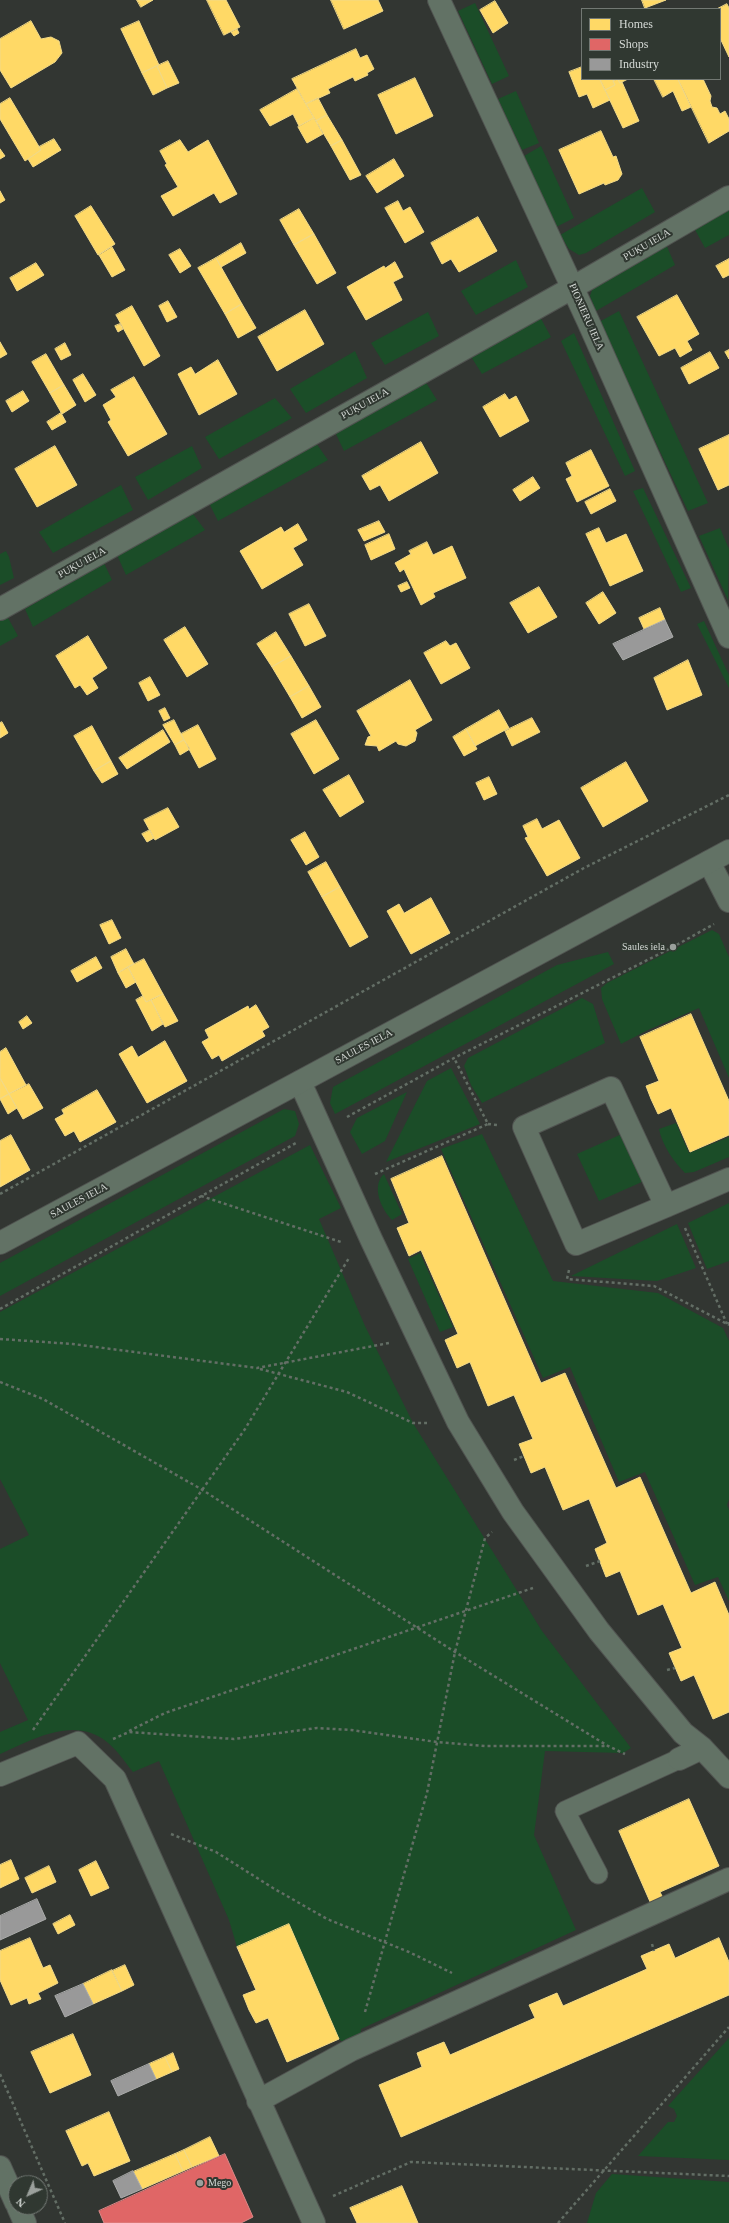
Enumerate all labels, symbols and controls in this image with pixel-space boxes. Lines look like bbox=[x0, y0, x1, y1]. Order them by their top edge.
legend bbox=[581, 8, 721, 80]
text: Homes bbox=[619, 17, 653, 31]
text: Shops bbox=[619, 37, 648, 51]
text: Industry bbox=[619, 57, 659, 71]
street label: PUĶU IELA bbox=[621, 227, 673, 263]
street label: PIONIERU IELA bbox=[566, 282, 606, 352]
street label: PUĶU IELA bbox=[339, 386, 391, 422]
street label: PUĶU IELA bbox=[56, 545, 108, 581]
place label: Saules iela bbox=[622, 941, 665, 953]
marker: Saules iela bbox=[668, 942, 678, 952]
street label: SAULES IELA bbox=[333, 1027, 395, 1067]
street label: SAULES IELA bbox=[48, 1181, 110, 1221]
north arrow bbox=[8, 2175, 48, 2215]
place label: Mego bbox=[208, 2177, 231, 2189]
marker: Mego bbox=[195, 2178, 205, 2188]
text: N bbox=[13, 2196, 27, 2210]

